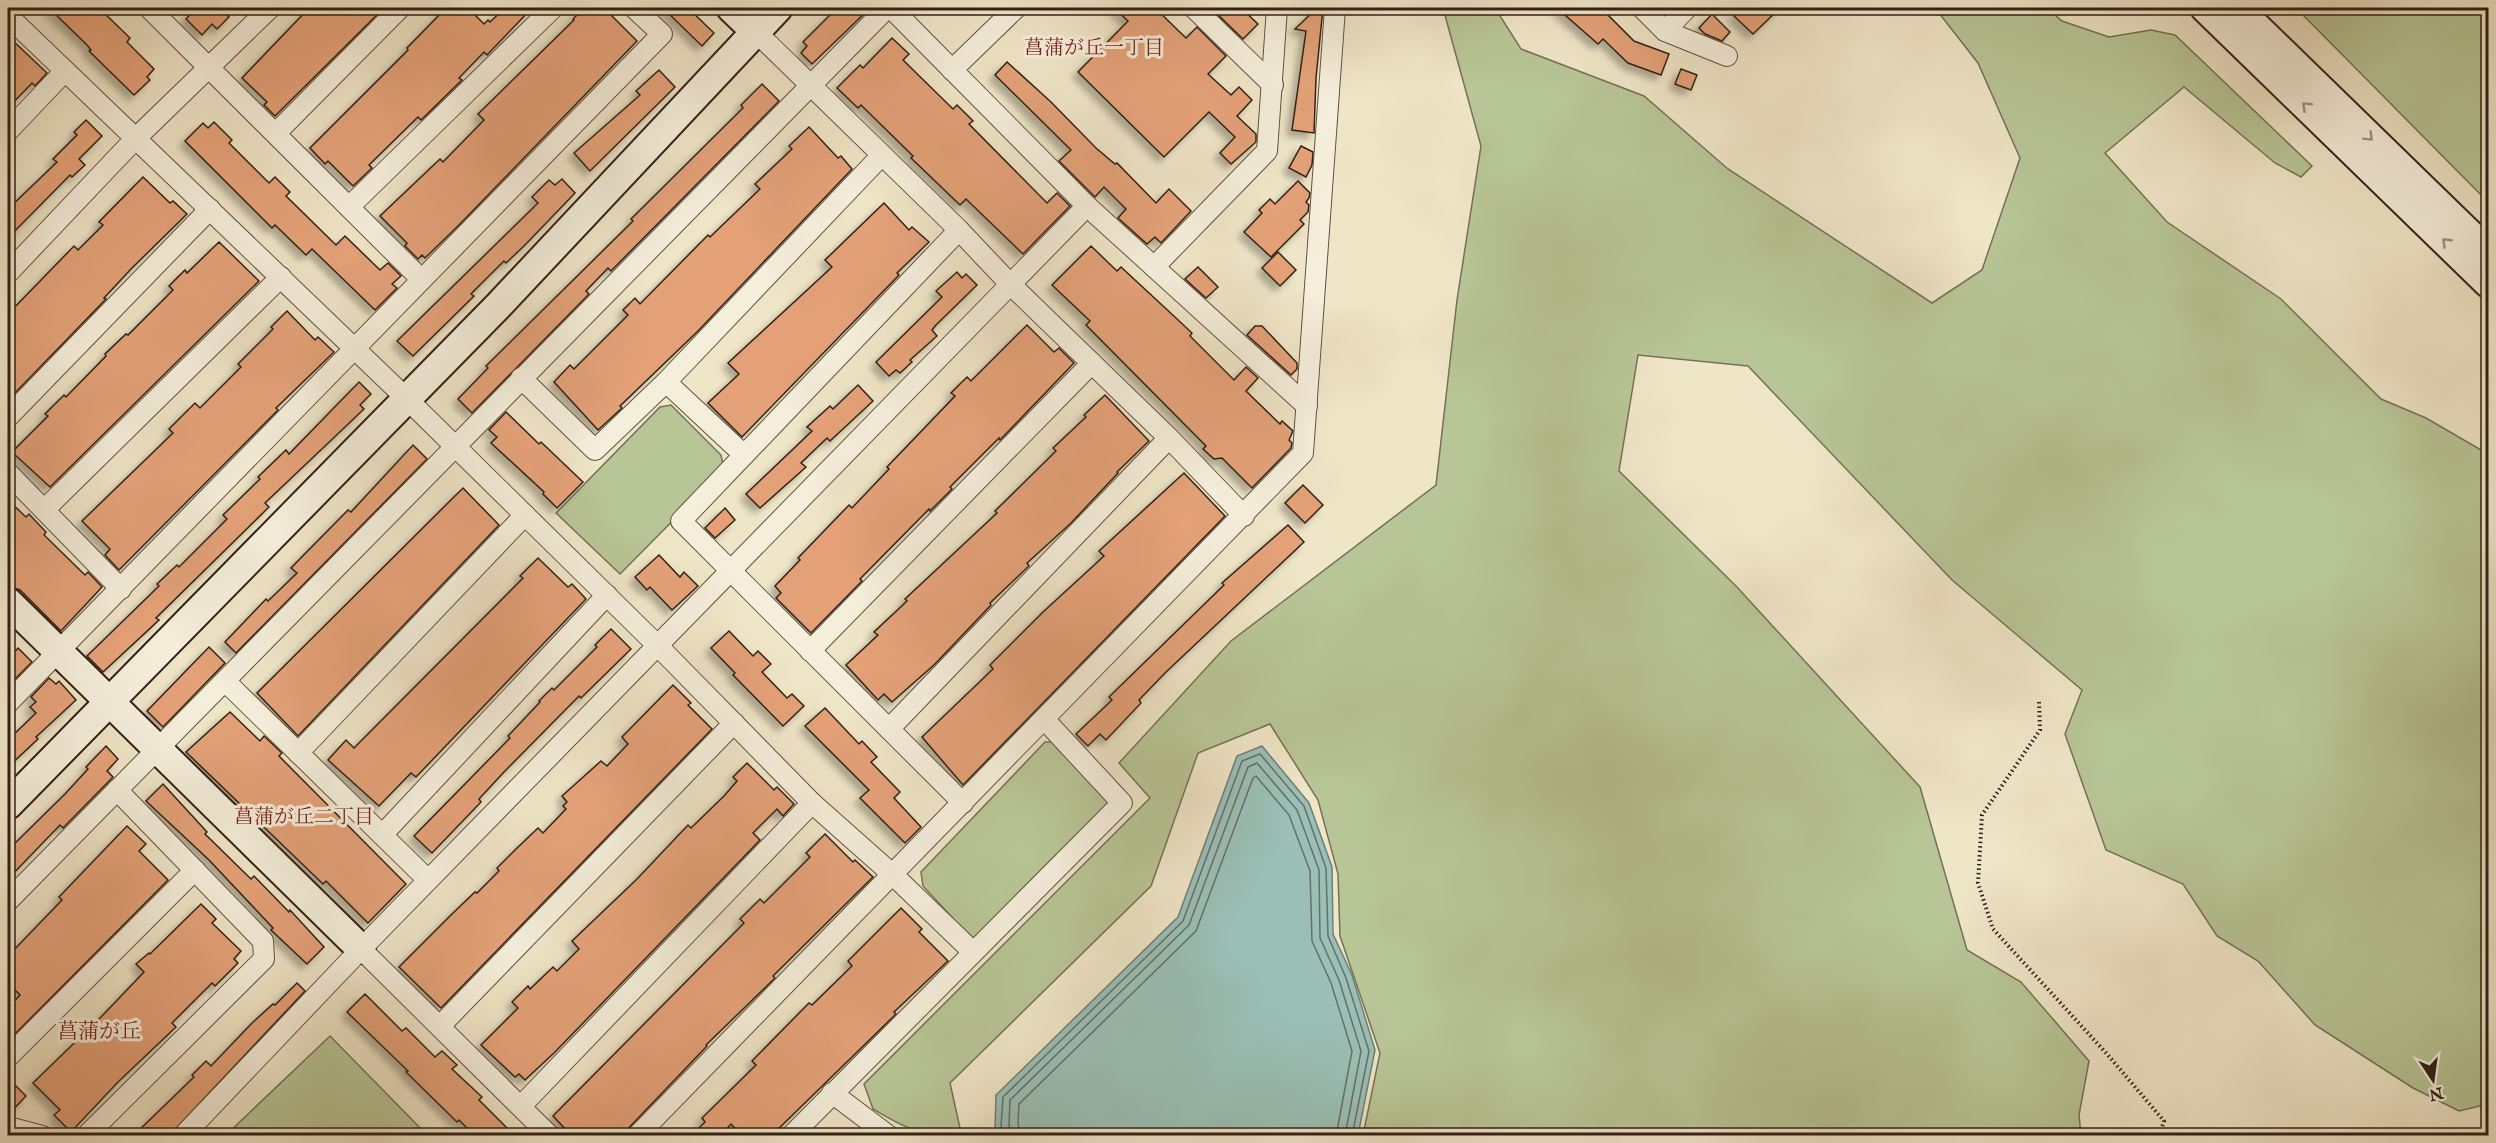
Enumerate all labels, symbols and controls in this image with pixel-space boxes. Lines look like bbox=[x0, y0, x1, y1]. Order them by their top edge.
district label: 菖蒲が丘一丁目 bbox=[1024, 36, 1164, 61]
one-way arrow bbox=[2303, 103, 2314, 114]
one-way arrow bbox=[2362, 130, 2372, 141]
one-way arrow bbox=[2443, 238, 2453, 249]
district label: 菖蒲が丘二丁目 bbox=[234, 805, 374, 830]
district label: 菖蒲が丘 bbox=[57, 1019, 141, 1046]
north arrow bbox=[2403, 1050, 2463, 1110]
text: N bbox=[2427, 1081, 2446, 1104]

